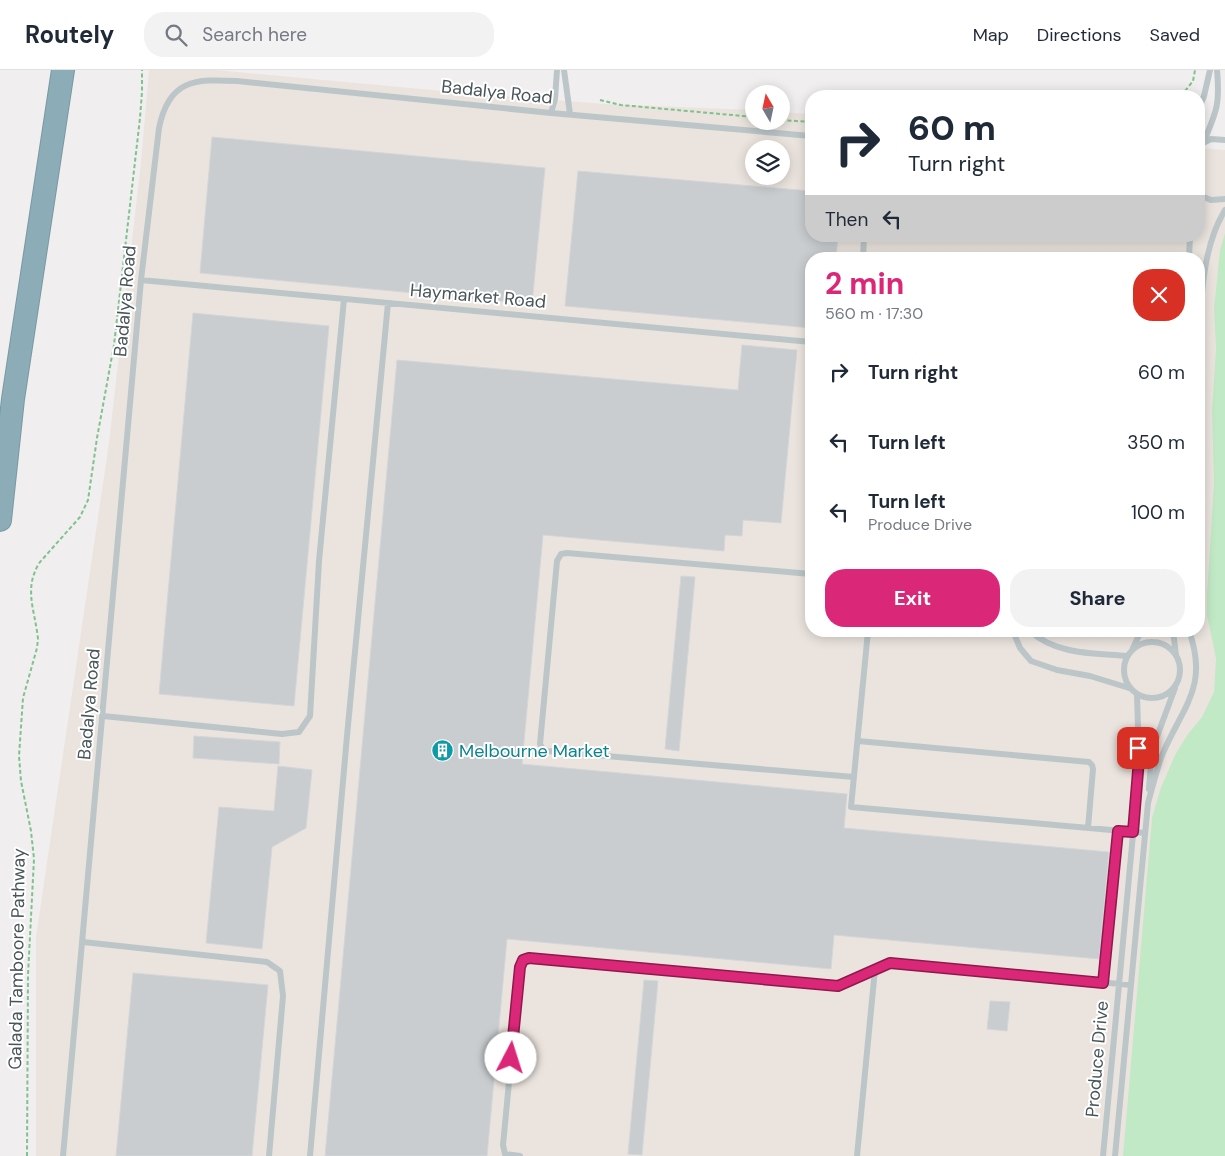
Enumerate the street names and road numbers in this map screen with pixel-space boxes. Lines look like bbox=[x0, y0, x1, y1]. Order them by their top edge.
street label: Badalya Road bbox=[440, 74, 554, 110]
street label: Badalya Road bbox=[108, 244, 142, 358]
street label: Haymarket Road bbox=[409, 278, 547, 314]
street label: Badalya Road bbox=[72, 647, 106, 761]
street label: Galada Tamboore Pathway bbox=[3, 848, 31, 1070]
street label: Produce Drive bbox=[1080, 1000, 1114, 1118]

